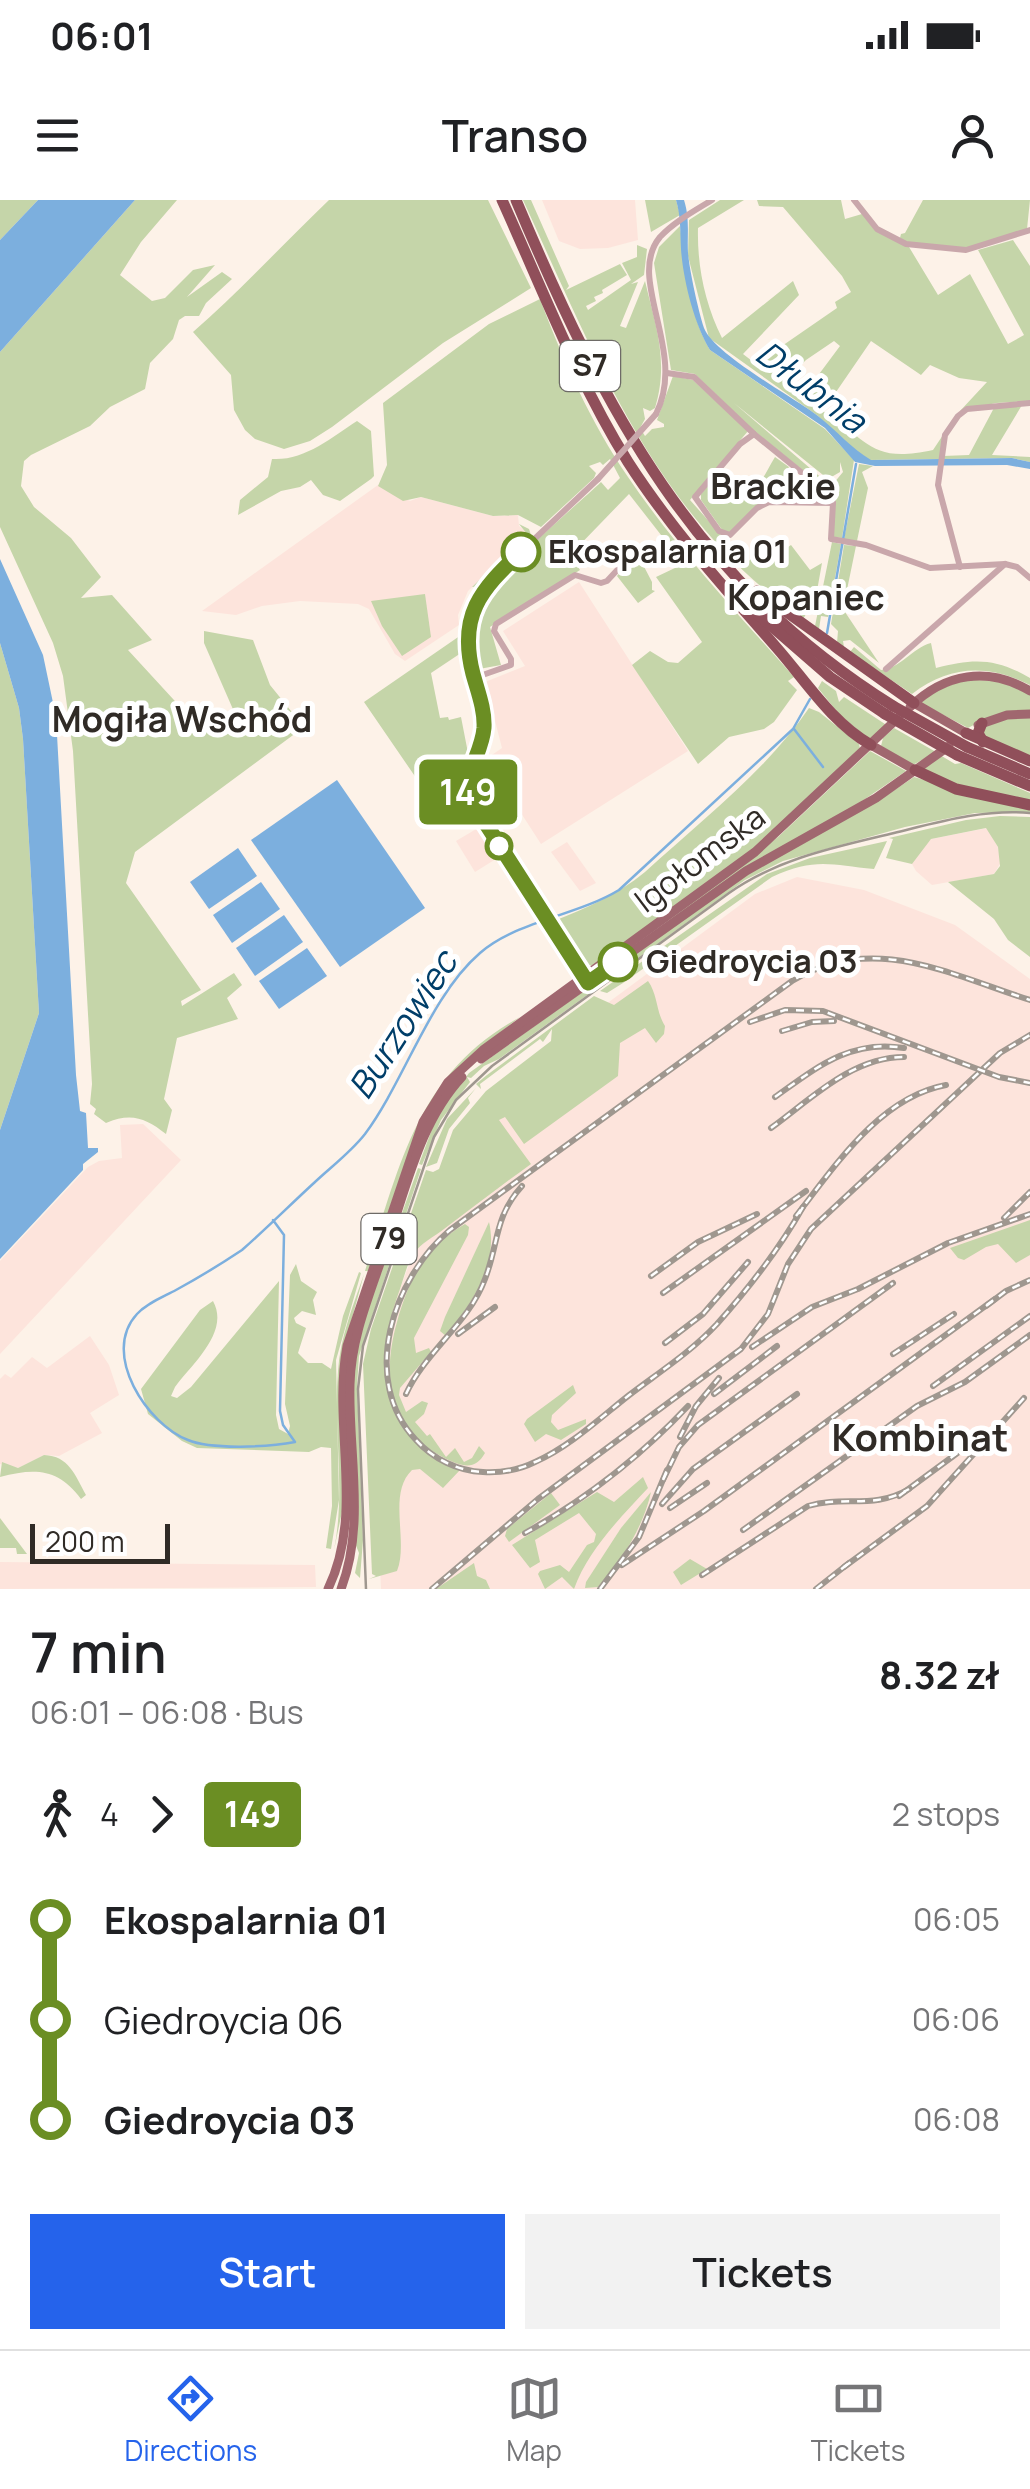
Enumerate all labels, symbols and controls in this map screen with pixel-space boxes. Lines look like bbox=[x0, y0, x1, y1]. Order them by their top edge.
text: 06:01 bbox=[50, 9, 153, 61]
text: Transo bbox=[442, 104, 588, 166]
icon: menu bbox=[30, 108, 85, 163]
icon: person bbox=[945, 108, 1000, 163]
water label: Dłubnia bbox=[747, 329, 878, 444]
road number: S7 bbox=[560, 341, 620, 391]
district label: Brackie bbox=[710, 462, 836, 510]
place label: Ekospalarnia 01 bbox=[548, 529, 788, 573]
marker: Ekospalarnia 01 bbox=[502, 533, 540, 571]
district label: Kopaniec bbox=[727, 573, 885, 621]
district label: Mogiła Wschód bbox=[52, 695, 312, 743]
line badge: 149 bbox=[410, 760, 526, 824]
text: 149 bbox=[439, 768, 497, 816]
street label: Igołomska bbox=[625, 795, 774, 922]
unlabelled marker bbox=[486, 833, 512, 859]
water label: Burzowiec bbox=[337, 939, 469, 1108]
place label: Giedroycia 03 bbox=[646, 939, 858, 983]
marker: Giedroycia 03 bbox=[599, 943, 637, 981]
road number: 79 bbox=[362, 1214, 416, 1264]
district label: Kombinat bbox=[832, 1410, 1008, 1462]
scale bar bbox=[30, 1519, 170, 1564]
text: 200 m bbox=[45, 1522, 124, 1560]
text: 7 min bbox=[30, 1614, 167, 1690]
text: 8.32 zł bbox=[879, 1648, 1000, 1700]
text: 06:01 – 06:08 · Bus bbox=[30, 1690, 304, 1734]
icon: walk bbox=[30, 1787, 85, 1842]
icon: forward bbox=[134, 1787, 189, 1842]
text: 149 bbox=[224, 1790, 281, 1838]
text: 4 bbox=[100, 1792, 119, 1836]
text: 2 stops bbox=[892, 1792, 1000, 1836]
text: Ekospalarnia 01 bbox=[104, 1893, 388, 1945]
text: 06:05 bbox=[913, 1897, 1000, 1941]
text: Giedroycia 06 bbox=[104, 1993, 344, 2045]
text: 06:06 bbox=[912, 1997, 1000, 2041]
text: Giedroycia 03 bbox=[104, 2093, 355, 2145]
text: 06:08 bbox=[913, 2097, 1000, 2141]
button: Start bbox=[30, 2214, 505, 2329]
button: Tickets bbox=[525, 2214, 1000, 2329]
tab: Directions bbox=[125, 2371, 257, 2469]
tab: Map bbox=[506, 2371, 562, 2469]
tab: Tickets bbox=[811, 2371, 905, 2469]

